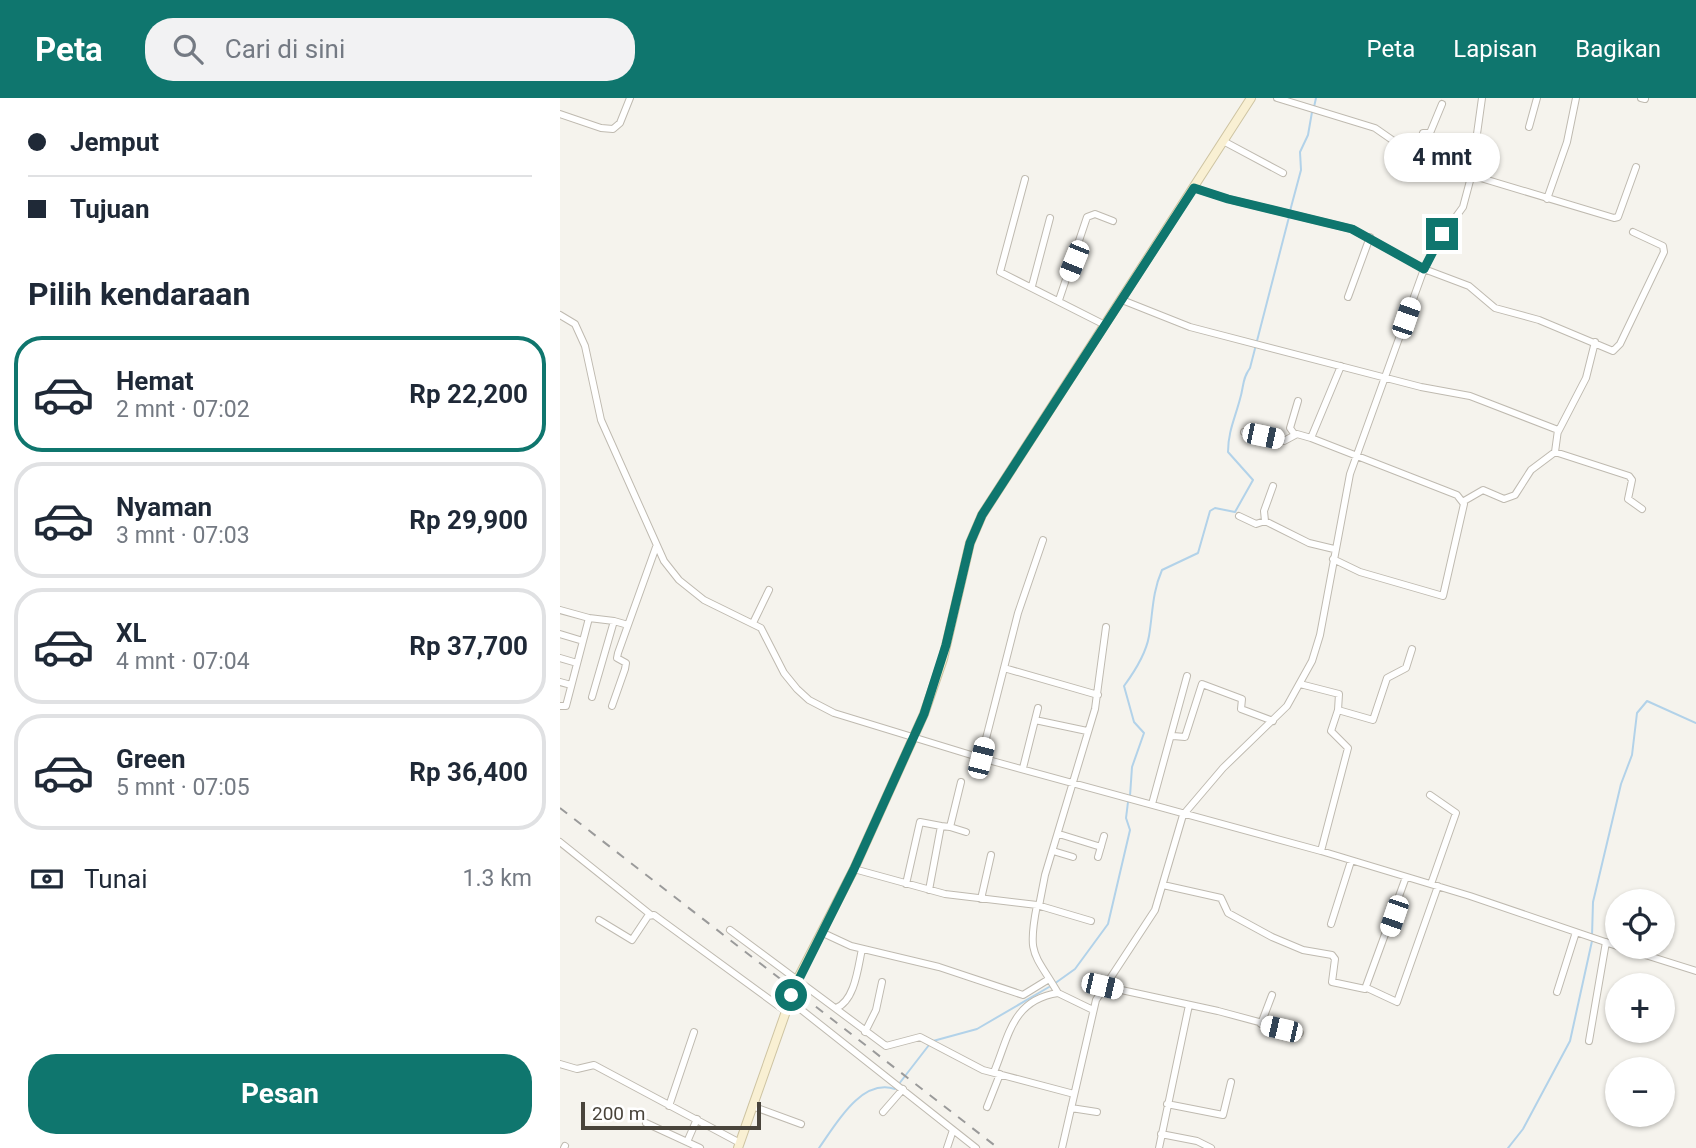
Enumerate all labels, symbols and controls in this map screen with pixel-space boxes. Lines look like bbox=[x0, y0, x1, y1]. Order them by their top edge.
search box bbox=[145, 18, 635, 81]
text: Peta bbox=[35, 30, 103, 69]
icon: search bbox=[169, 30, 207, 68]
text: Cari di sini bbox=[225, 34, 345, 64]
text: Peta bbox=[1367, 35, 1415, 63]
text: Lapisan bbox=[1453, 35, 1537, 63]
text: Bagikan bbox=[1575, 35, 1661, 63]
text: Jemput bbox=[70, 127, 159, 157]
callout: 4 mnt bbox=[1384, 132, 1500, 181]
text: 4 mnt bbox=[1412, 144, 1472, 171]
text: Tujuan bbox=[70, 194, 150, 224]
route end bbox=[1426, 218, 1458, 250]
car bbox=[1057, 238, 1092, 284]
text: Pilih kendaraan bbox=[28, 275, 250, 313]
car bbox=[1390, 295, 1423, 341]
icon: car bbox=[32, 363, 95, 426]
text: Hemat bbox=[116, 366, 194, 396]
text: Rp 22,200 bbox=[409, 379, 528, 409]
text: 2 mnt · 07:02 bbox=[116, 396, 250, 423]
car bbox=[1241, 421, 1286, 451]
icon: car bbox=[32, 489, 95, 552]
text: Nyaman bbox=[116, 492, 212, 522]
text: Rp 29,900 bbox=[409, 505, 528, 535]
text: 3 mnt · 07:03 bbox=[116, 522, 250, 549]
icon: car bbox=[32, 615, 95, 678]
text: XL bbox=[116, 618, 147, 648]
text: Rp 37,700 bbox=[409, 631, 528, 661]
text: 4 mnt · 07:04 bbox=[116, 648, 250, 675]
car bbox=[966, 735, 997, 781]
icon: car bbox=[32, 741, 95, 804]
text: Green bbox=[116, 744, 186, 774]
text: Rp 36,400 bbox=[409, 757, 528, 787]
text: 5 mnt · 07:05 bbox=[116, 774, 250, 801]
icon: cash bbox=[28, 860, 66, 898]
text: Tunai bbox=[84, 864, 147, 894]
text: 1.3 km bbox=[463, 865, 532, 892]
map controls bbox=[1605, 889, 1675, 1127]
button: locate bbox=[1605, 889, 1675, 959]
car bbox=[1378, 893, 1411, 939]
car bbox=[1080, 971, 1125, 1001]
button: + bbox=[1605, 973, 1675, 1043]
route start bbox=[775, 979, 807, 1011]
car bbox=[1259, 1014, 1304, 1044]
button: Pesan bbox=[28, 1054, 532, 1134]
button: − bbox=[1605, 1057, 1675, 1127]
scale bar bbox=[581, 1099, 761, 1131]
text: 200 m bbox=[592, 1102, 645, 1125]

